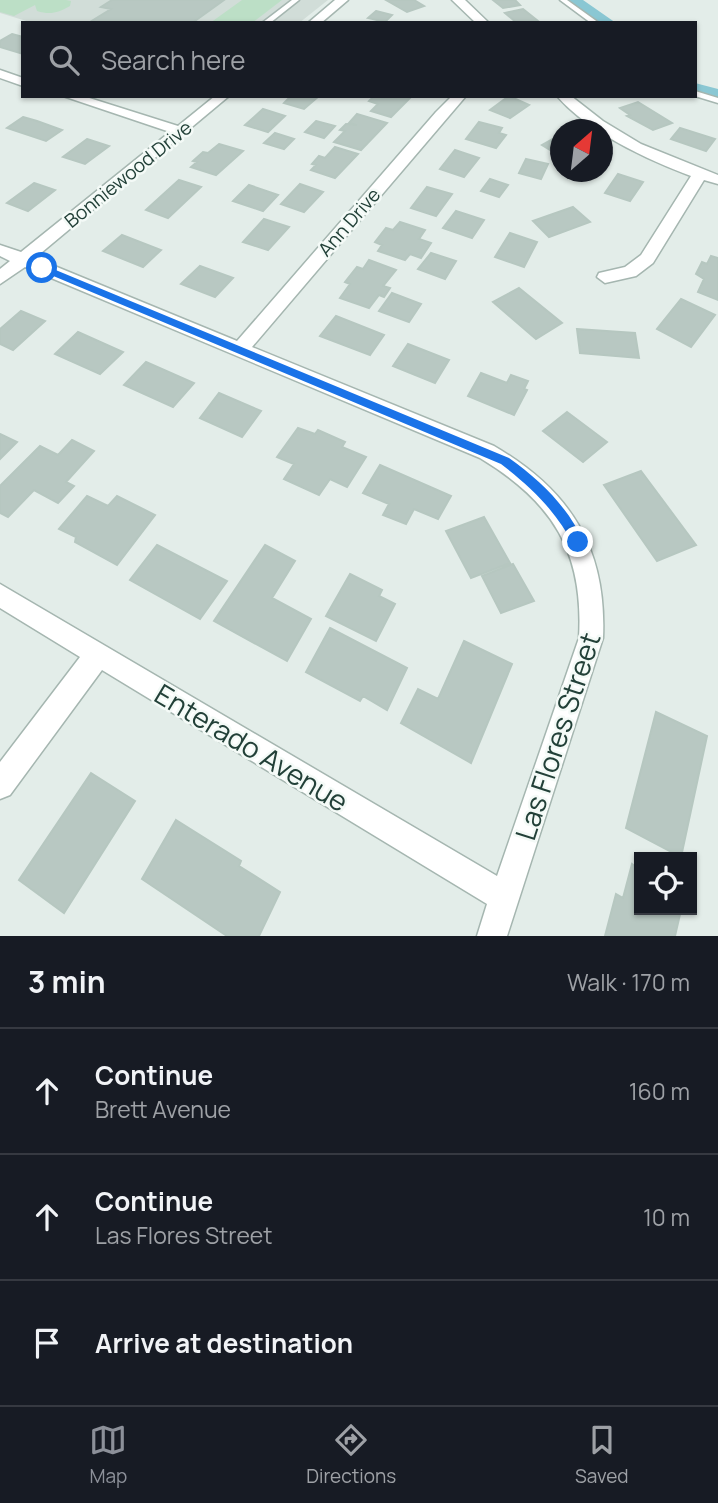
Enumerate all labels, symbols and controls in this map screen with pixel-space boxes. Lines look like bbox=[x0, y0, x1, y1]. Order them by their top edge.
search box bbox=[21, 21, 697, 98]
icon: search bbox=[45, 41, 83, 79]
text: Search here bbox=[101, 42, 246, 78]
street label: Bonniewood Drive bbox=[59, 115, 197, 233]
north arrow bbox=[550, 119, 613, 182]
street label: Ann Drive bbox=[312, 182, 386, 262]
route start bbox=[26, 252, 57, 283]
route end bbox=[562, 526, 593, 557]
street label: Las Flores Street bbox=[506, 627, 608, 845]
street label: Enterado Avenue bbox=[148, 674, 356, 820]
map controls bbox=[634, 852, 697, 915]
button: locate bbox=[634, 852, 697, 915]
text: 3 min bbox=[28, 961, 106, 1002]
text: Walk · 170 m bbox=[567, 966, 690, 998]
text: Continue bbox=[95, 1057, 213, 1093]
icon: ahead bbox=[28, 1072, 66, 1110]
text: 160 m bbox=[629, 1075, 690, 1107]
text: Brett Avenue bbox=[95, 1093, 231, 1125]
text: Continue bbox=[95, 1183, 213, 1219]
icon: ahead bbox=[28, 1198, 66, 1236]
text: 10 m bbox=[643, 1201, 690, 1233]
text: Las Flores Street bbox=[95, 1219, 272, 1251]
icon: arrive bbox=[28, 1324, 66, 1362]
text: Arrive at destination bbox=[95, 1325, 353, 1361]
tab: Map bbox=[89, 1421, 127, 1489]
tab: Directions bbox=[306, 1421, 396, 1489]
tab: Saved bbox=[575, 1421, 629, 1489]

